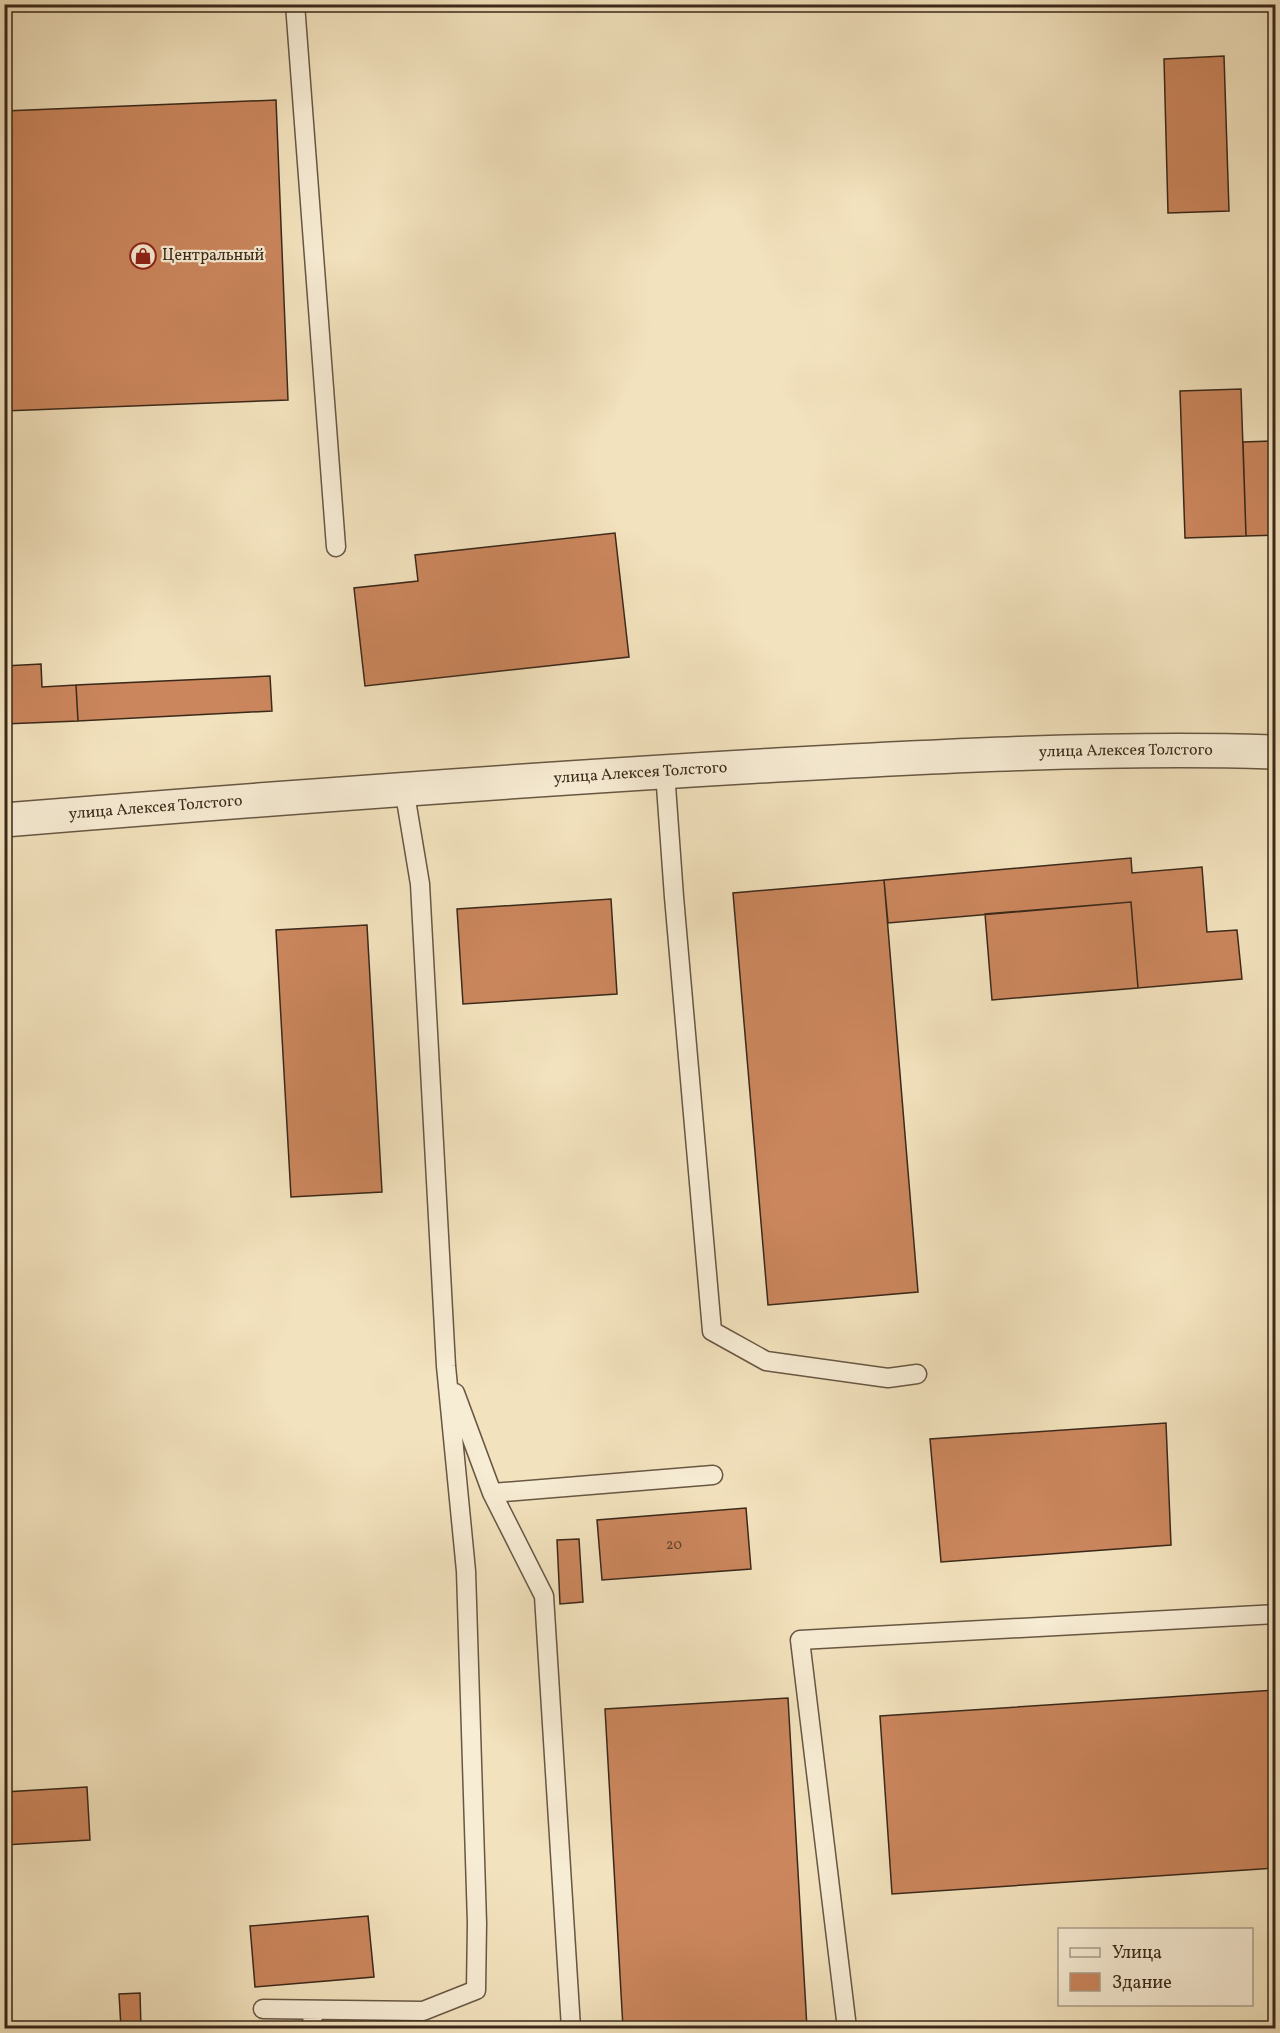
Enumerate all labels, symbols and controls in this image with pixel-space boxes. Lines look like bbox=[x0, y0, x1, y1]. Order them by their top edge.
shop icon: Центральный bbox=[128, 241, 158, 271]
place label: Центральный bbox=[162, 245, 265, 267]
street label: улица Алексея Толстого bbox=[1038, 740, 1213, 764]
street label: улица Алексея Толстого bbox=[553, 757, 728, 790]
street label: улица Алексея Толстого bbox=[68, 790, 243, 826]
house number: 20 bbox=[666, 1536, 682, 1555]
legend bbox=[1058, 1928, 1253, 2006]
text: Улица bbox=[1112, 1941, 1162, 1966]
text: Здание bbox=[1112, 1971, 1172, 1996]

